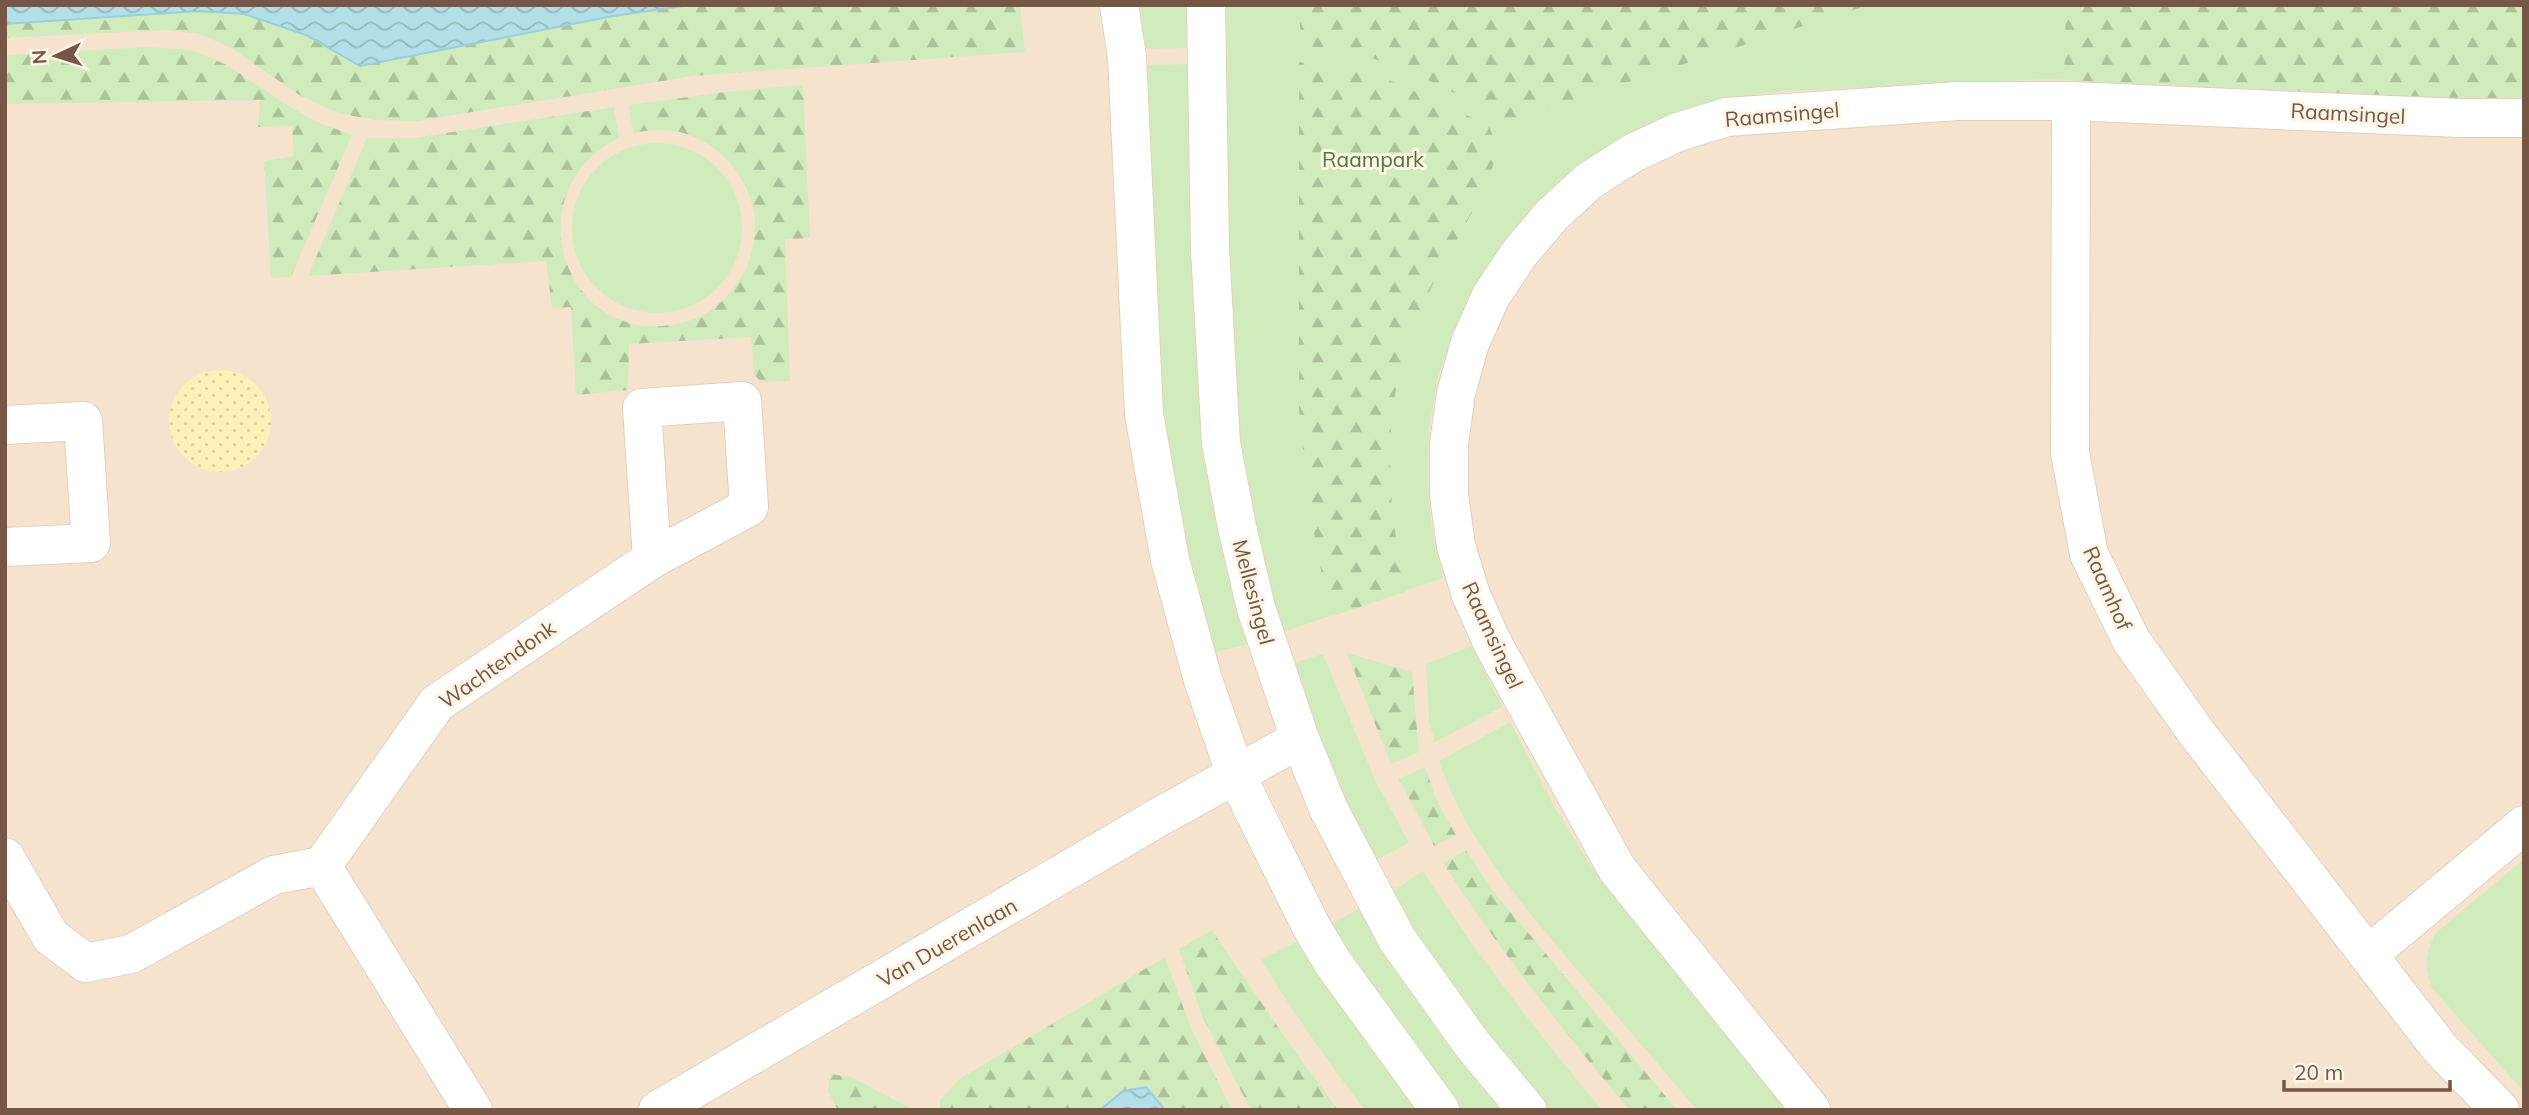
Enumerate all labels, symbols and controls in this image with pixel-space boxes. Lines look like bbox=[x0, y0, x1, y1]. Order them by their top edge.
north arrow bbox=[21, 21, 91, 91]
text: N bbox=[27, 49, 52, 65]
street label: Raamsingel bbox=[1724, 96, 1840, 132]
street label: Raamsingel bbox=[2290, 97, 2406, 129]
park label: Raampark bbox=[1322, 146, 1424, 172]
street label: Mellesingel bbox=[1228, 537, 1280, 647]
street label: Raamhof bbox=[2078, 542, 2138, 635]
street label: Raamsingel bbox=[1457, 577, 1529, 693]
street label: Wachtendonk bbox=[434, 614, 560, 714]
street label: Van Duerenlaan bbox=[873, 892, 1021, 992]
scale bar bbox=[2284, 1048, 2450, 1092]
text: 20 m bbox=[2294, 1059, 2343, 1085]

